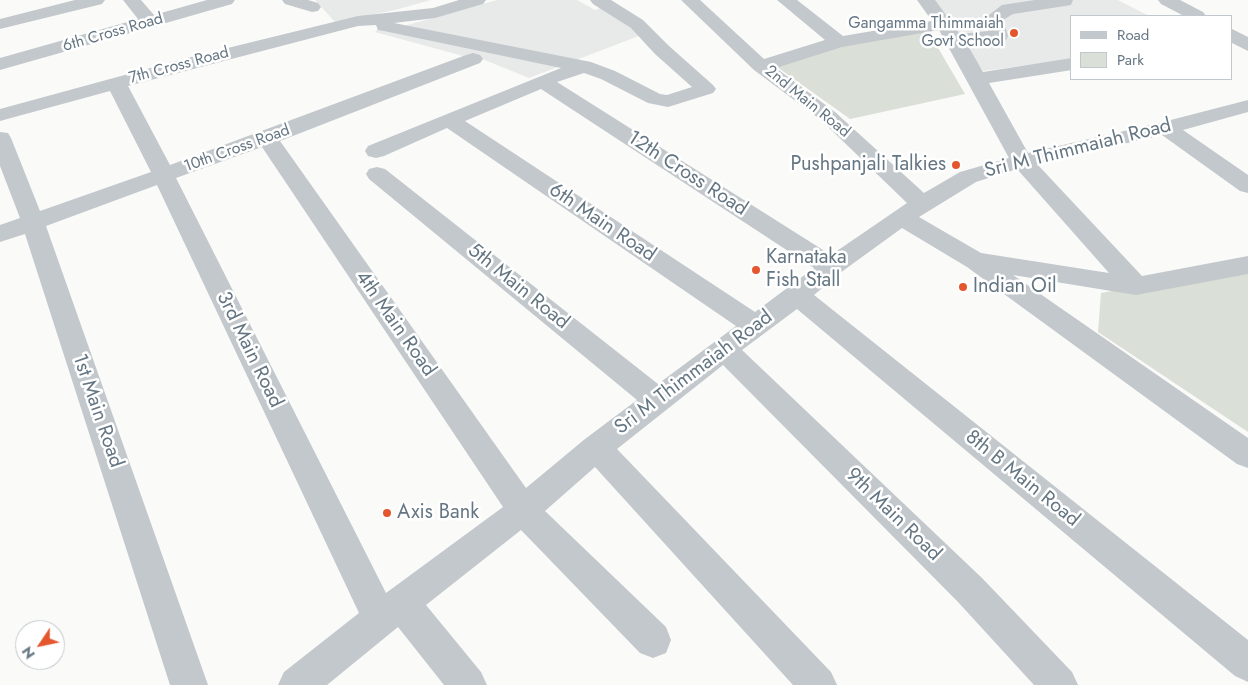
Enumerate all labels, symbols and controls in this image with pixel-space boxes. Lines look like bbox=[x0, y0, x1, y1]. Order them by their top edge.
street label: 6th Cross Road bbox=[61, 10, 165, 56]
place label: Gangamma Thimmaiah Govt School bbox=[848, 14, 1004, 52]
legend bbox=[1070, 15, 1233, 80]
text: Road bbox=[1117, 24, 1149, 46]
marker: Gangamma Thimmaiah Govt School bbox=[1008, 27, 1020, 39]
street label: 7th Cross Road bbox=[127, 43, 231, 89]
text: Park bbox=[1117, 49, 1144, 71]
street label: 2nd Main Road bbox=[761, 62, 853, 142]
street label: Sri M Thimmaiah Road bbox=[982, 114, 1174, 184]
street label: 10th Cross Road bbox=[182, 121, 292, 177]
street label: 12th Cross Road bbox=[623, 126, 751, 222]
place label: Pushpanjali Talkies bbox=[791, 153, 946, 177]
marker: Pushpanjali Talkies bbox=[950, 159, 962, 171]
street label: 6th Main Road bbox=[544, 179, 660, 267]
street label: 5th Main Road bbox=[463, 239, 573, 335]
place label: Karnataka Fish Stall bbox=[766, 246, 847, 293]
marker: Karnataka Fish Stall bbox=[750, 264, 762, 276]
street label: 4th Main Road bbox=[350, 266, 440, 382]
place label: Indian Oil bbox=[973, 275, 1057, 299]
marker: Indian Oil bbox=[957, 281, 969, 293]
street label: 3rd Main Road bbox=[211, 288, 287, 412]
street label: Sri M Thimmaiah Road bbox=[610, 306, 778, 440]
street label: 1st Main Road bbox=[66, 351, 128, 471]
street label: 8th B Main Road bbox=[960, 426, 1084, 532]
street label: 9th Main Road bbox=[840, 463, 946, 567]
place label: Axis Bank bbox=[397, 501, 479, 525]
marker: Axis Bank bbox=[381, 507, 393, 519]
north arrow bbox=[15, 620, 65, 670]
text: N bbox=[17, 643, 40, 663]

